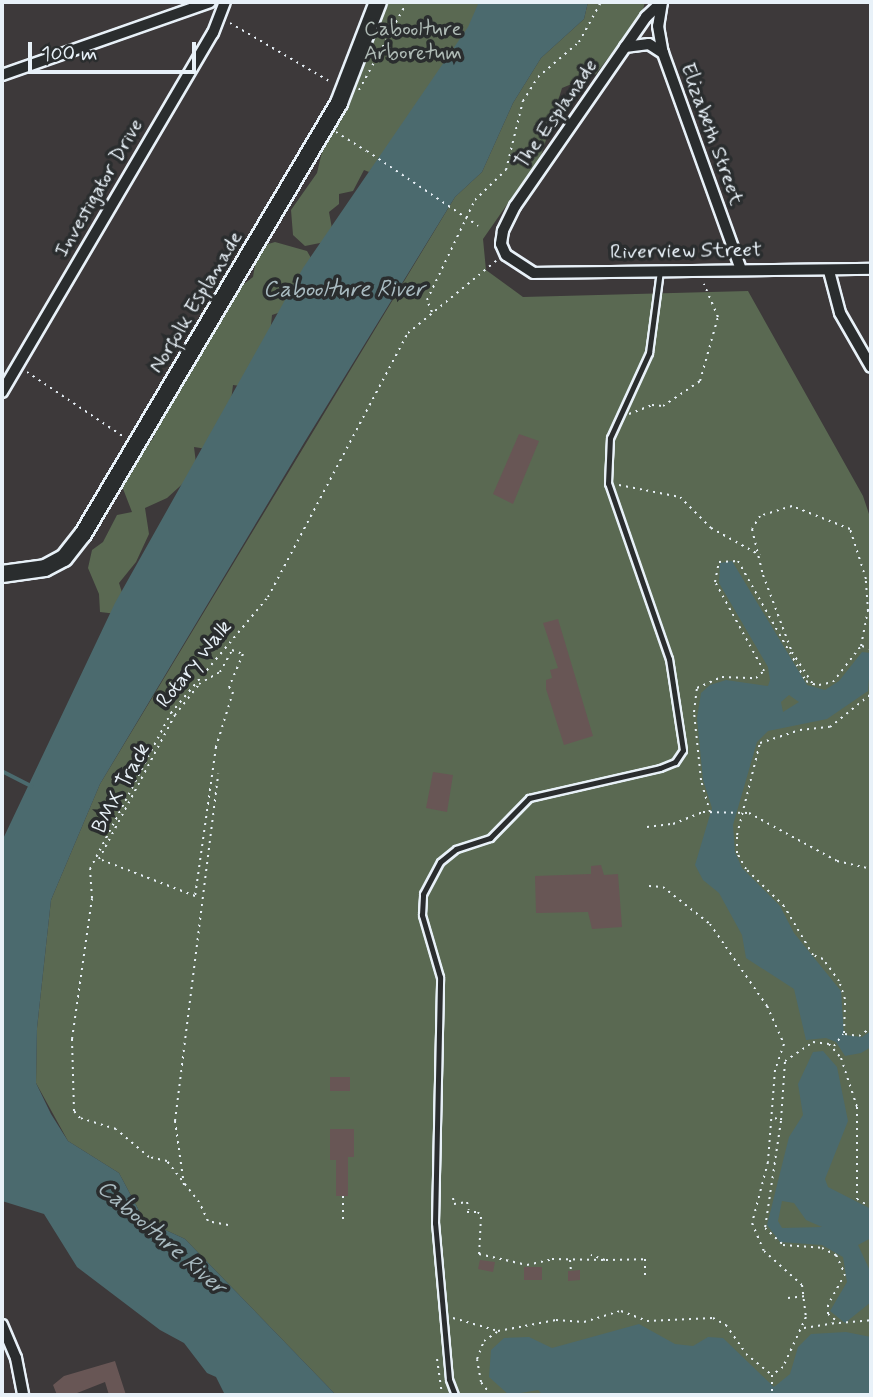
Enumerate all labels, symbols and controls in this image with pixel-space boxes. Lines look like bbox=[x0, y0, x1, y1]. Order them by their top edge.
park label: Caboolture Arboretum bbox=[364, 16, 462, 66]
scale bar bbox=[32, 28, 200, 72]
text: 100 m bbox=[41, 40, 97, 68]
street label: The Esplanade bbox=[509, 55, 603, 173]
street label: Elizabeth Street bbox=[675, 59, 749, 209]
street label: Investigator Drive bbox=[49, 114, 149, 262]
street label: Norfolk Esplanade bbox=[144, 228, 248, 376]
street label: Riverview Street bbox=[610, 237, 762, 265]
water label: Caboolture River bbox=[262, 276, 426, 304]
street label: Rotary Walk bbox=[150, 614, 238, 714]
street label: BMX Track bbox=[87, 738, 155, 838]
water label: Caboolture River bbox=[90, 1174, 232, 1302]

